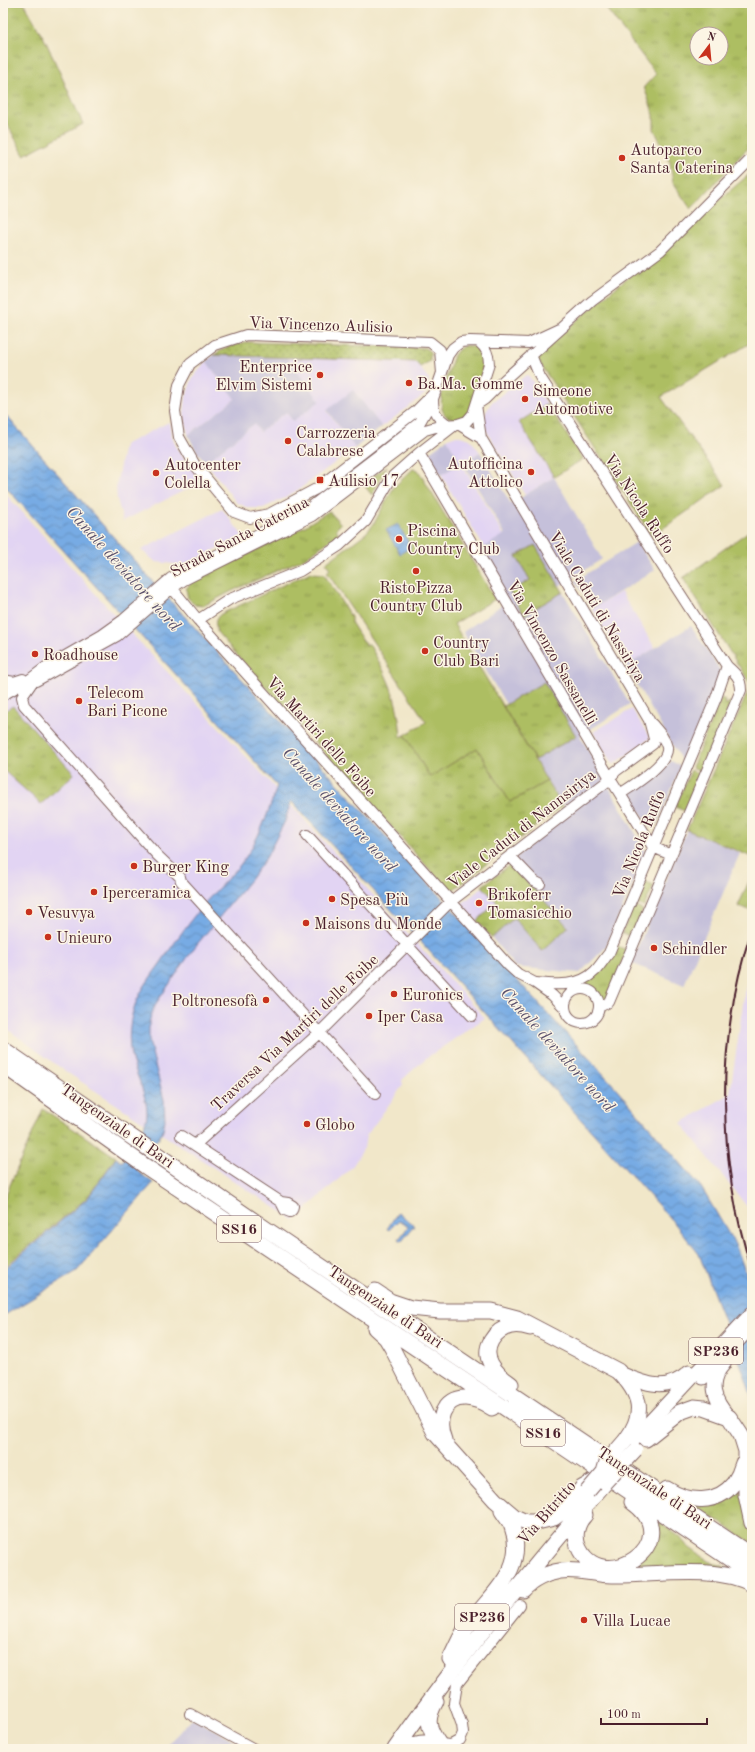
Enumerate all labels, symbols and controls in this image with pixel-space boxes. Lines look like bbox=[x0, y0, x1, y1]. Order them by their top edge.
north arrow bbox=[689, 26, 729, 66]
text: N bbox=[706, 31, 717, 44]
place label: Autoparco Santa Caterina bbox=[630, 143, 734, 177]
marker: Autoparco Santa Caterina bbox=[617, 153, 627, 163]
street label: Via Vincenzo Aulisio bbox=[249, 315, 393, 337]
place label: Enterprice Elvim Sistemi bbox=[215, 360, 312, 394]
marker: Enterprice Elvim Sistemi bbox=[315, 370, 325, 380]
place label: Ba.Ma. Gomme bbox=[417, 377, 523, 393]
marker: Ba.Ma. Gomme bbox=[404, 378, 414, 388]
place label: Simeone Automotive bbox=[533, 384, 613, 418]
marker: Simeone Automotive bbox=[520, 394, 530, 404]
place label: Carrozzeria Calabrese bbox=[296, 426, 376, 460]
marker: Carrozzeria Calabrese bbox=[283, 436, 293, 446]
street label: Via Nicola Ruffo bbox=[600, 451, 676, 557]
place label: Autofficina Attolico bbox=[447, 457, 523, 491]
place label: Autocenter Colella bbox=[164, 458, 241, 492]
marker: Autofficina Attolico bbox=[526, 467, 536, 477]
marker: Autocenter Colella bbox=[151, 468, 161, 478]
place label: Aulisio 17 bbox=[328, 474, 400, 490]
marker: Aulisio 17 bbox=[315, 475, 325, 485]
street label: Strada Santa Caterina bbox=[168, 494, 312, 581]
water label: Canale deviatore nord bbox=[63, 503, 184, 635]
place label: Piscina Country Club bbox=[407, 524, 500, 558]
street label: Viale Caduti di Nassiriya bbox=[545, 529, 648, 685]
marker: Piscina Country Club bbox=[394, 534, 404, 544]
marker: RistoPizza Country Club bbox=[411, 566, 421, 576]
street label: Via Vincenzo Sassanelli bbox=[503, 578, 599, 728]
place label: RistoPizza Country Club bbox=[370, 581, 462, 615]
place label: Country Club Bari bbox=[433, 636, 499, 670]
marker: Country Club Bari bbox=[420, 646, 430, 656]
place label: Roadhouse bbox=[43, 648, 118, 664]
marker: Roadhouse bbox=[30, 649, 40, 659]
street label: Via Martiri delle Foibe bbox=[263, 674, 378, 800]
place label: Telecom Bari Picone bbox=[87, 686, 167, 720]
marker: Telecom Bari Picone bbox=[74, 696, 84, 706]
water label: Canale deviatore nord bbox=[279, 744, 400, 876]
street label: Viale Caduti di Nannsiriya bbox=[445, 767, 599, 892]
street label: Via Nicola Ruffo bbox=[611, 788, 669, 901]
place label: Burger King bbox=[142, 860, 229, 876]
marker: Burger King bbox=[129, 861, 139, 871]
place label: Iperceramica bbox=[102, 886, 191, 902]
marker: Iperceramica bbox=[89, 887, 99, 897]
place label: Brikoferr Tomasicchio bbox=[487, 888, 572, 922]
place label: Spesa Più bbox=[340, 893, 409, 909]
marker: Spesa Più bbox=[327, 894, 337, 904]
marker: Brikoferr Tomasicchio bbox=[474, 898, 484, 908]
place label: Vesuvya bbox=[37, 906, 95, 922]
marker: Vesuvya bbox=[24, 907, 34, 917]
place label: Maisons du Monde bbox=[314, 917, 442, 933]
marker: Maisons du Monde bbox=[301, 918, 311, 928]
place label: Unieuro bbox=[56, 931, 112, 947]
marker: Unieuro bbox=[43, 932, 53, 942]
place label: Schindler bbox=[662, 942, 728, 958]
marker: Schindler bbox=[649, 943, 659, 953]
street label: Traversa Via Martiri delle Foibe bbox=[209, 952, 382, 1115]
water label: Canale deviatore nord bbox=[497, 984, 618, 1116]
place label: Euronics bbox=[402, 988, 463, 1004]
marker: Euronics bbox=[389, 989, 399, 999]
place label: Poltronesofà bbox=[172, 994, 258, 1010]
marker: Poltronesofà bbox=[261, 995, 271, 1005]
place label: Iper Casa bbox=[377, 1010, 444, 1026]
marker: Iper Casa bbox=[364, 1011, 374, 1021]
street label: Tangenziale di Bari bbox=[57, 1082, 176, 1172]
place label: Globo bbox=[315, 1118, 355, 1134]
marker: Globo bbox=[302, 1119, 312, 1129]
road number: SS16 bbox=[217, 1216, 261, 1242]
street label: Tangenziale di Bari bbox=[325, 1264, 445, 1352]
road number: SP236 bbox=[689, 1338, 743, 1364]
road number: SS16 bbox=[521, 1420, 565, 1446]
street label: Tangenziale di Bari bbox=[594, 1445, 714, 1533]
street label: Via Bitritto bbox=[515, 1478, 580, 1549]
road number: SP236 bbox=[455, 1604, 509, 1630]
place label: Villa Lucae bbox=[592, 1614, 671, 1630]
marker: Villa Lucae bbox=[579, 1615, 589, 1625]
scale bar bbox=[601, 1700, 707, 1726]
text: 100 m bbox=[607, 1709, 641, 1721]

